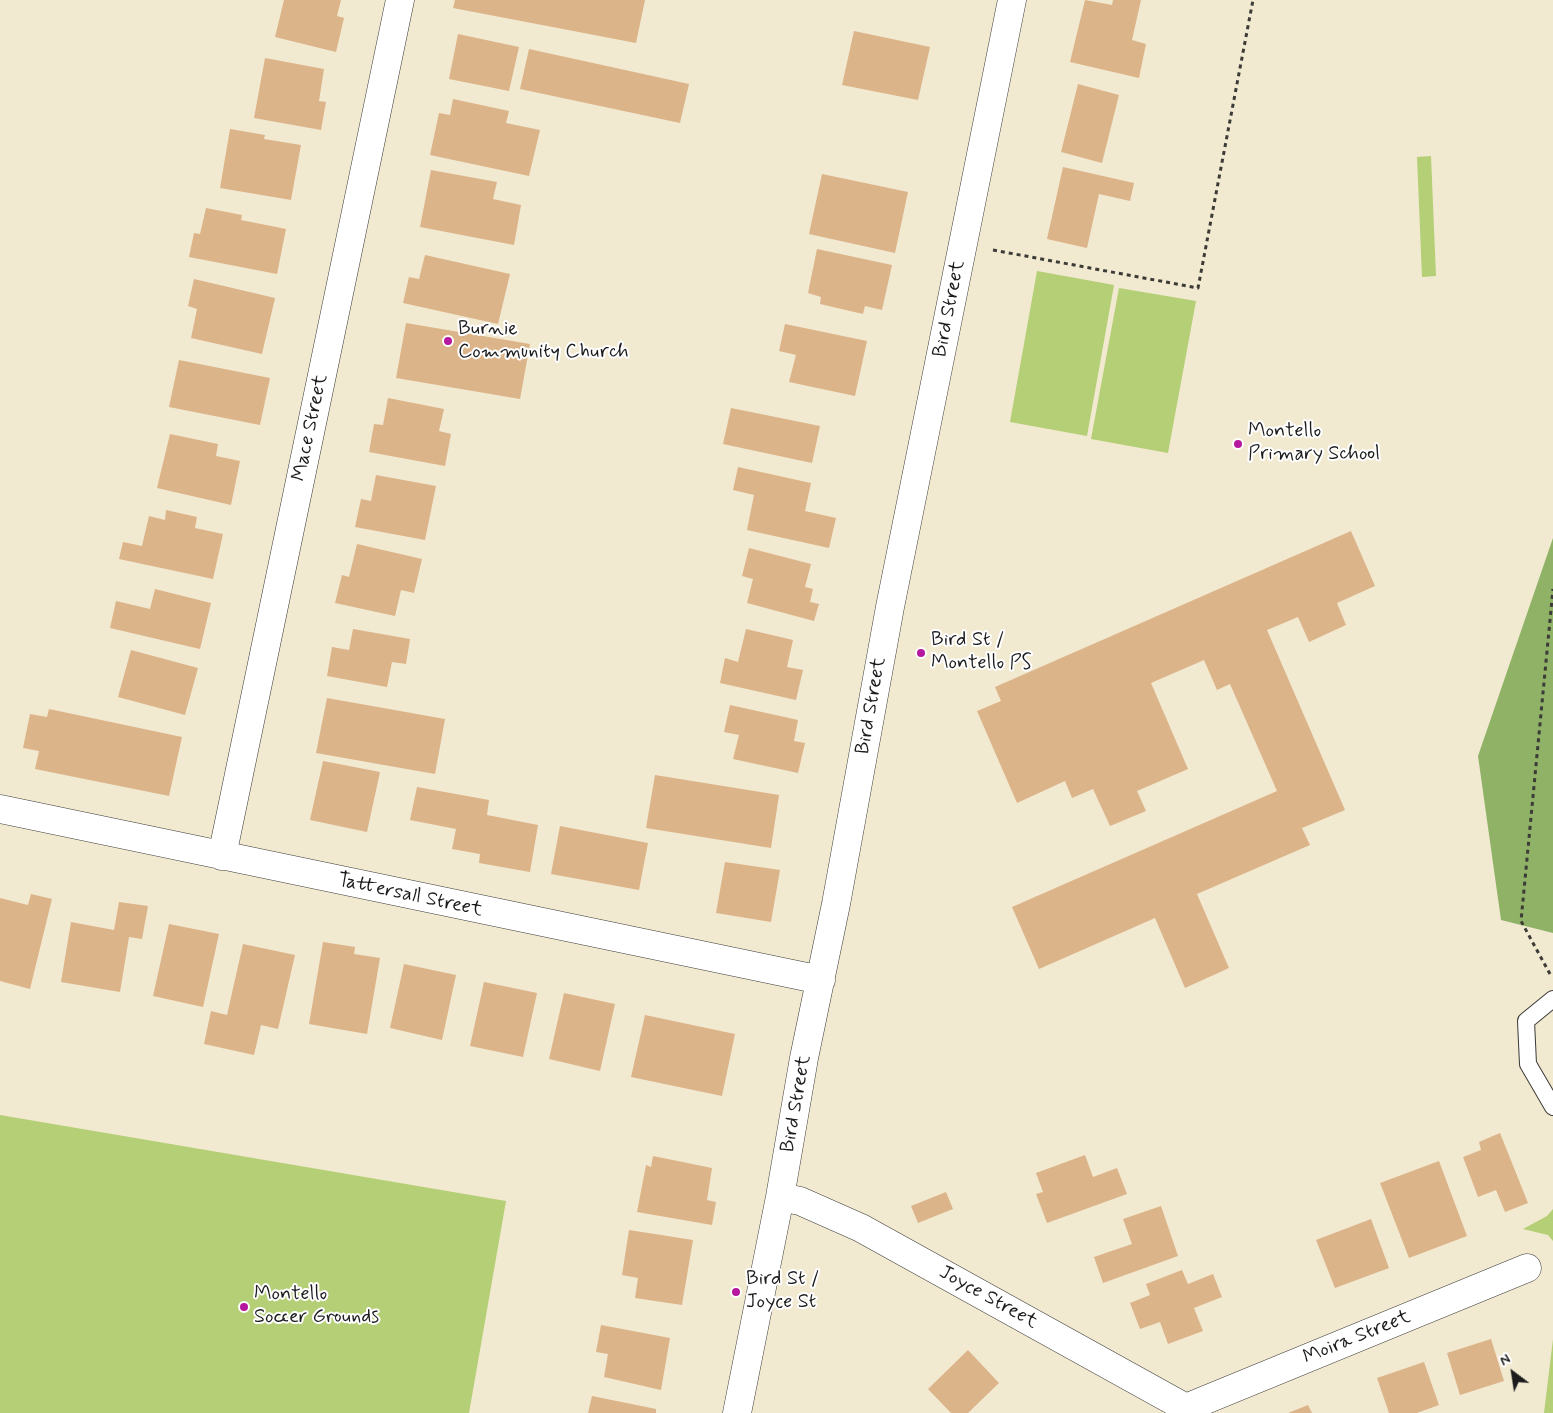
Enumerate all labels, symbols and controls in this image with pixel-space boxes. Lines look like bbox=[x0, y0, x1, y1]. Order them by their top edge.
street label: Bird Street bbox=[929, 259, 971, 359]
place label: Burnie Community Church bbox=[458, 318, 629, 365]
marker: Burnie Community Church bbox=[442, 335, 454, 347]
street label: Mace Street bbox=[288, 372, 334, 484]
place label: Montello Primary School bbox=[1248, 420, 1380, 467]
marker: Montello Primary School bbox=[1232, 438, 1244, 450]
place label: Bird St / Montello PS bbox=[931, 629, 1032, 676]
marker: Bird St / Montello PS bbox=[915, 647, 927, 659]
street label: Bird Street bbox=[852, 656, 892, 756]
street label: Tattersall Street bbox=[335, 869, 485, 923]
street label: Bird Street bbox=[777, 1054, 817, 1154]
street label: Joyce Street bbox=[935, 1261, 1041, 1335]
place label: Bird St / Joyce St bbox=[746, 1268, 820, 1315]
place label: Montello Soccer Grounds bbox=[254, 1283, 379, 1330]
marker: Bird St / Joyce St bbox=[730, 1286, 742, 1298]
marker: Montello Soccer Grounds bbox=[238, 1301, 250, 1313]
street label: Moira Street bbox=[1300, 1306, 1414, 1370]
north arrow bbox=[1488, 1348, 1538, 1398]
text: N bbox=[1497, 1350, 1514, 1370]

